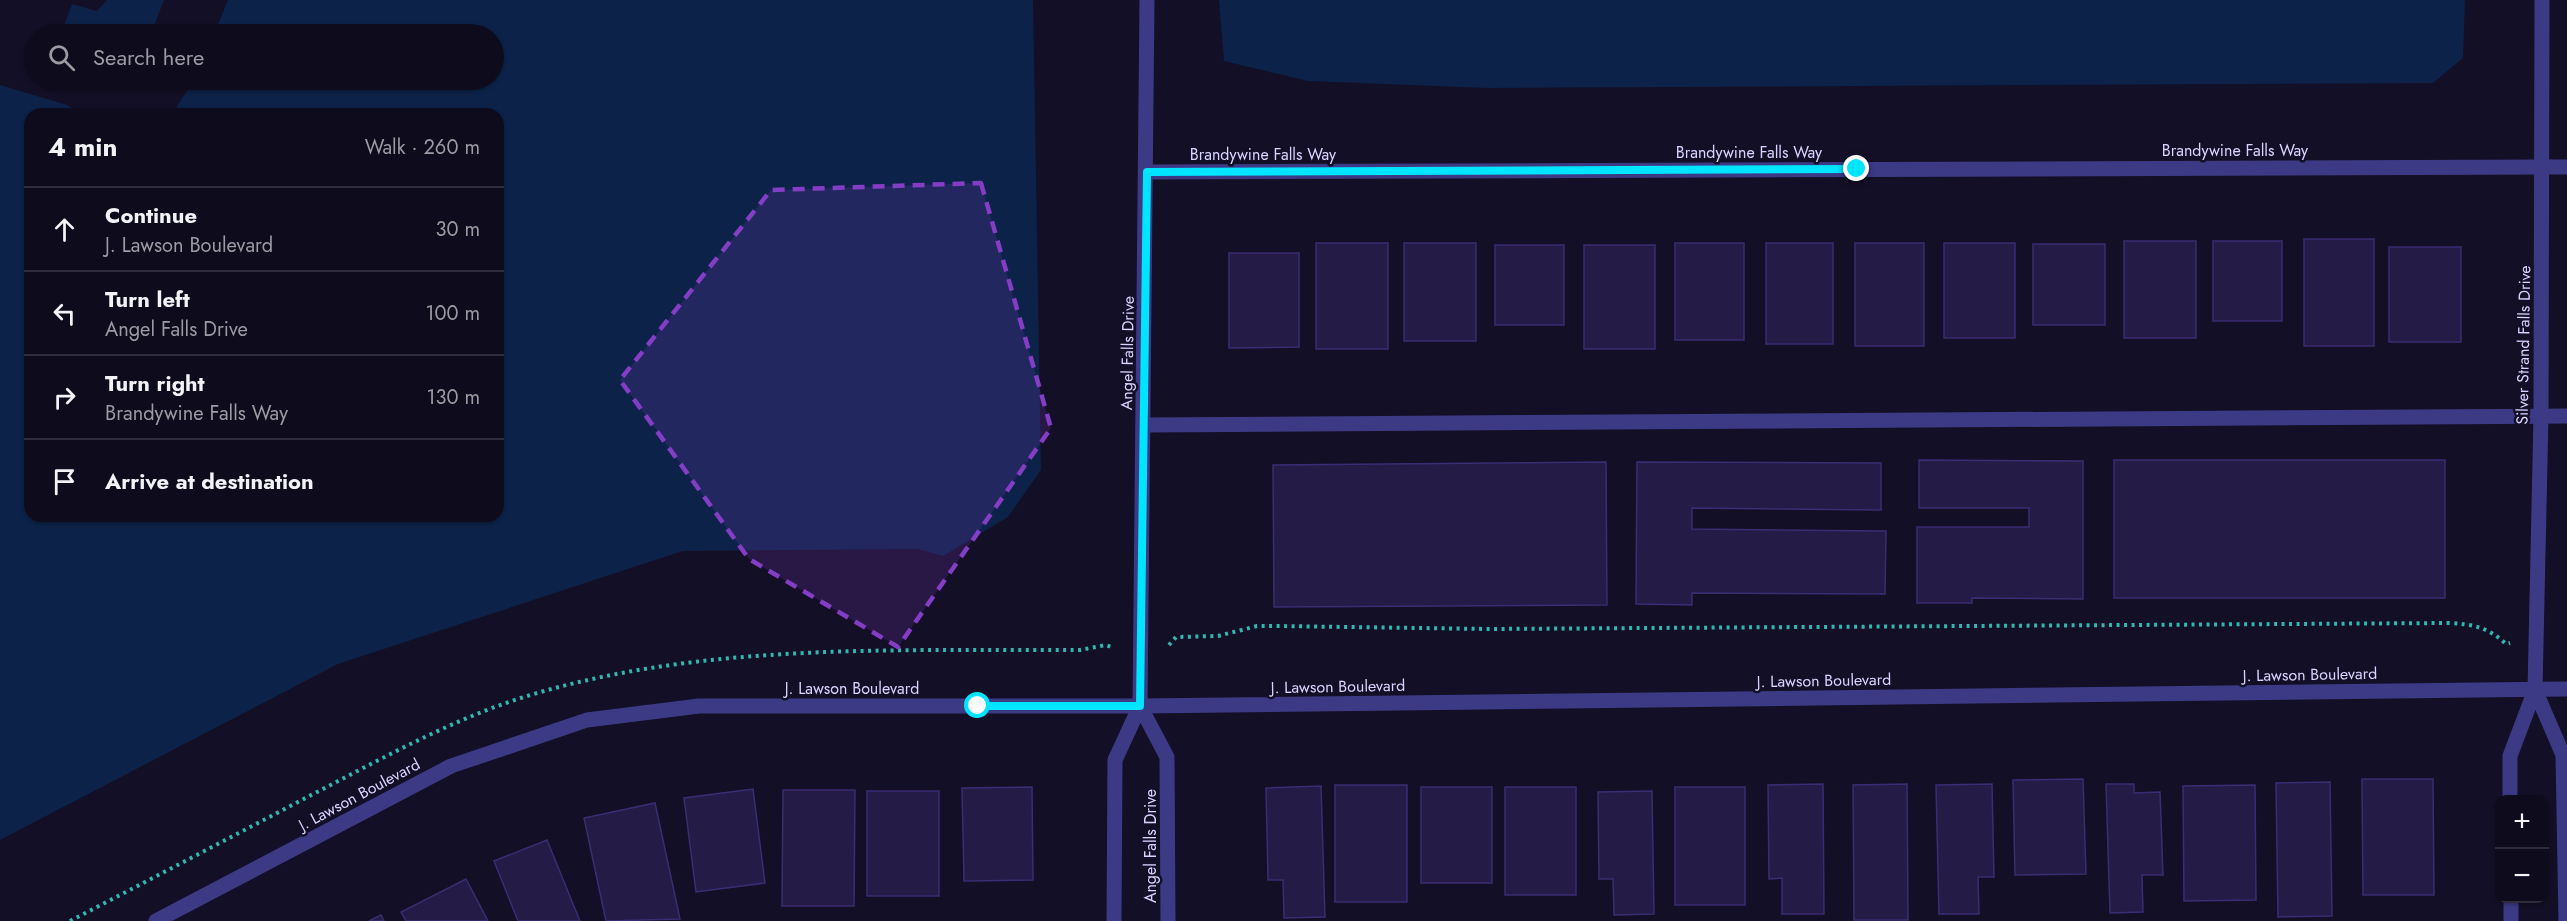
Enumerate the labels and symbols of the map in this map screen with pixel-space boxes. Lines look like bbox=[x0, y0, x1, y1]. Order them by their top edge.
street label: Brandywine Falls Way bbox=[2162, 139, 2309, 162]
street label: Brandywine Falls Way bbox=[1676, 141, 1823, 164]
street label: Brandywine Falls Way bbox=[1190, 143, 1337, 166]
route end bbox=[1843, 155, 1869, 181]
street label: Silver Strand Falls Drive bbox=[2511, 265, 2536, 425]
street label: Angel Falls Drive bbox=[1115, 296, 1140, 410]
street label: J. Lawson Boulevard bbox=[2241, 662, 2378, 687]
street label: J. Lawson Boulevard bbox=[1755, 668, 1892, 693]
street label: J. Lawson Boulevard bbox=[1269, 674, 1406, 699]
street label: J. Lawson Boulevard bbox=[783, 677, 919, 700]
route start bbox=[964, 692, 990, 718]
street label: J. Lawson Boulevard bbox=[293, 753, 424, 837]
street label: Angel Falls Drive bbox=[1139, 789, 1162, 903]

